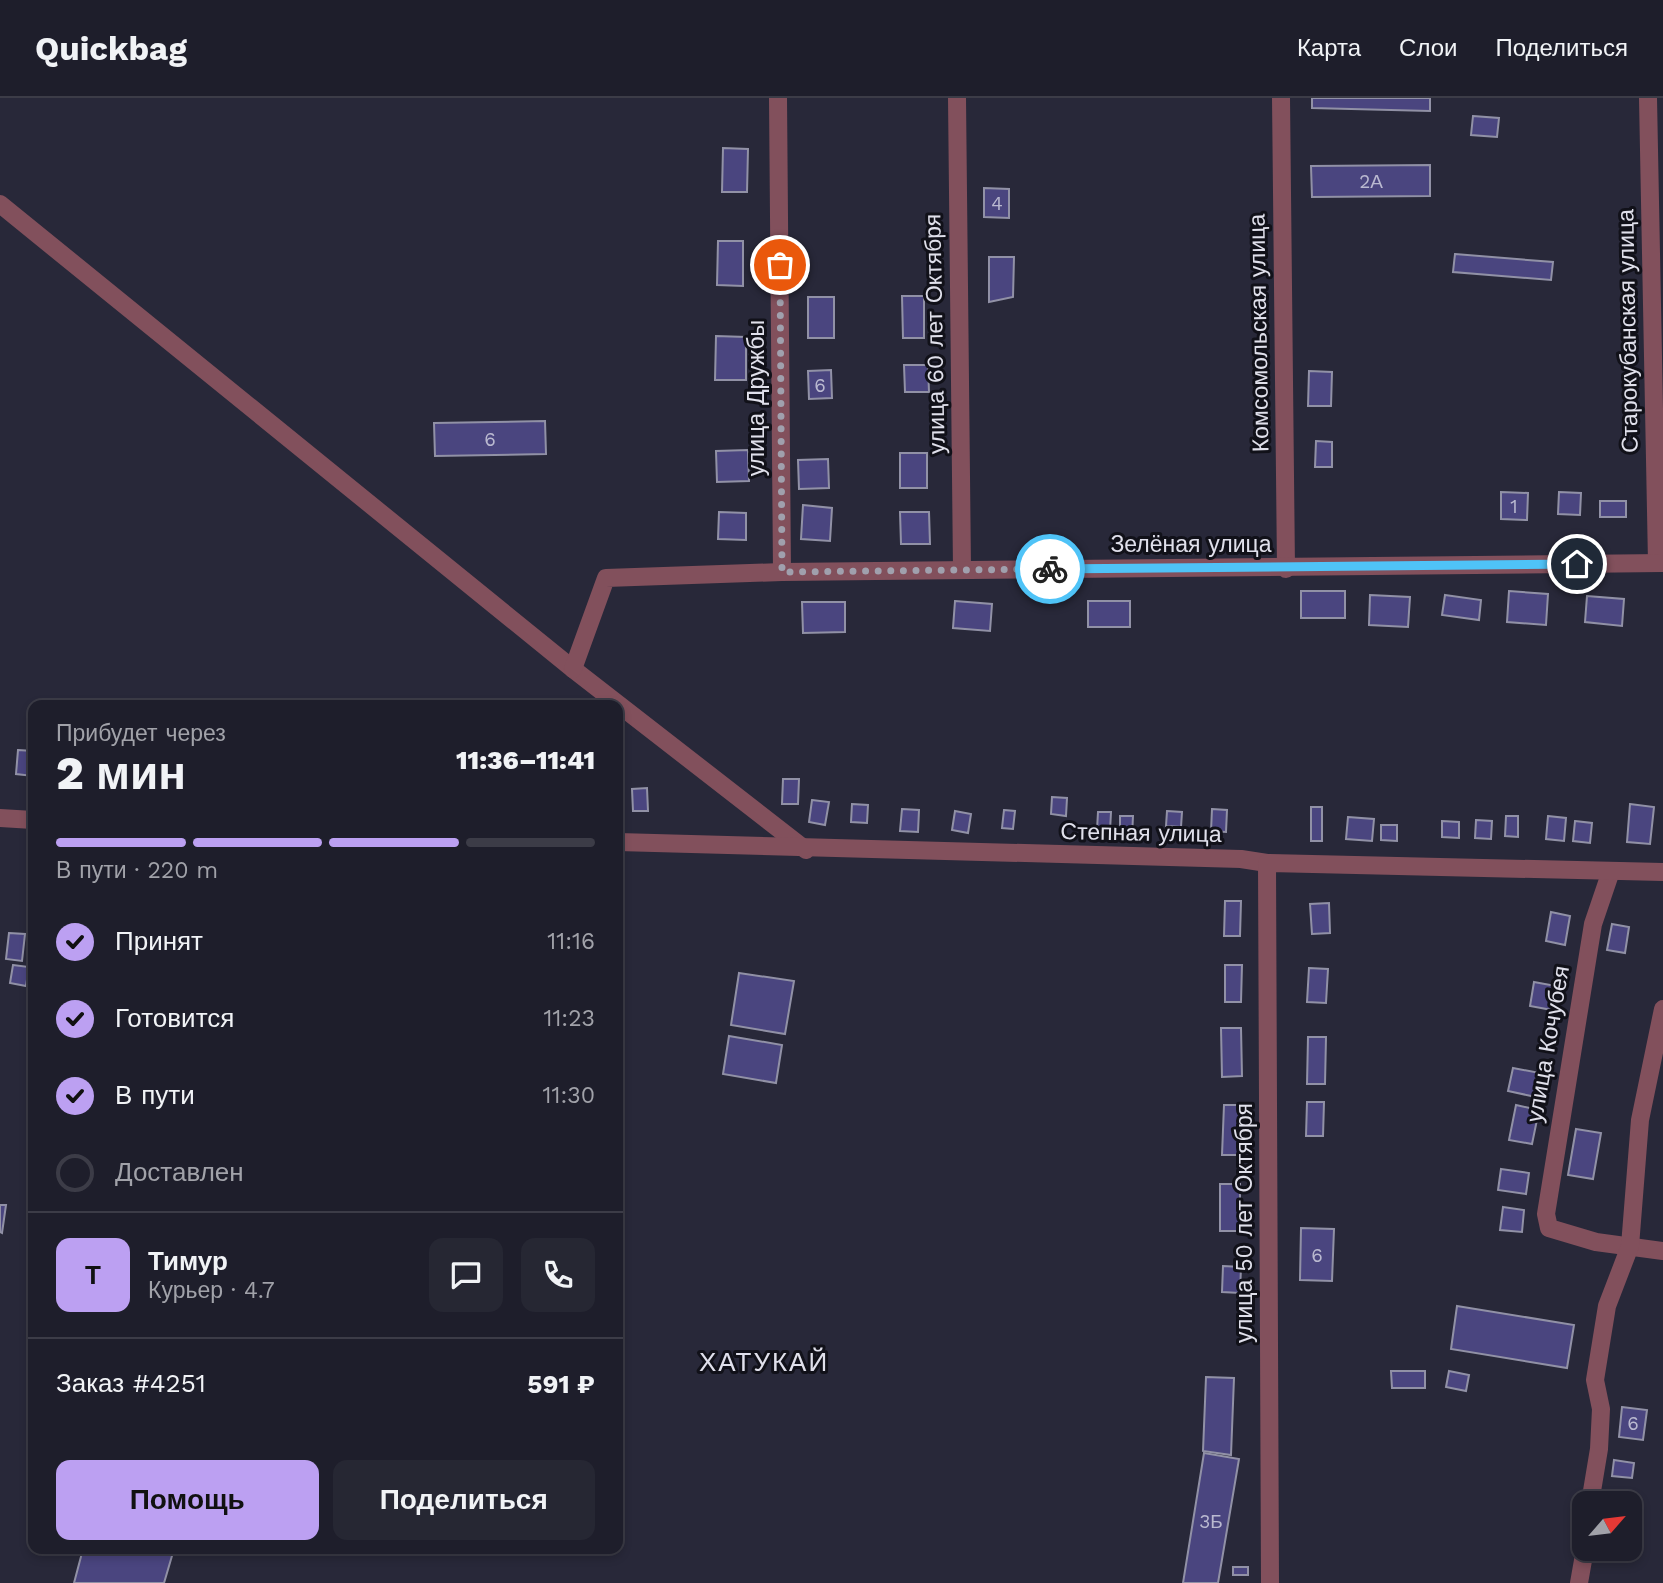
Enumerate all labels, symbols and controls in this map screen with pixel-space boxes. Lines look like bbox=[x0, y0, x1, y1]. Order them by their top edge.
text: Quickbag bbox=[35, 29, 187, 68]
text: Карта bbox=[1297, 34, 1361, 62]
text: Слои bbox=[1399, 34, 1457, 62]
text: Поделиться bbox=[1495, 34, 1628, 62]
house number: 2А bbox=[1359, 170, 1383, 193]
house number: 4 bbox=[991, 192, 1003, 215]
street label: Старокубанская улица bbox=[1612, 209, 1644, 453]
street label: Комсомольская улица bbox=[1243, 213, 1275, 452]
street label: улица 60 лет Октября bbox=[919, 214, 951, 454]
pin bbox=[750, 235, 810, 295]
icon: bag bbox=[761, 246, 799, 284]
street label: улица Дружбы bbox=[743, 320, 770, 476]
house number: 6 bbox=[814, 374, 826, 397]
house number: 6 bbox=[484, 428, 496, 451]
house number: 1 bbox=[1510, 495, 1518, 518]
street label: Зелёная улица bbox=[1110, 531, 1272, 558]
courier bbox=[1015, 534, 1085, 604]
pin bbox=[1547, 534, 1607, 594]
icon: home bbox=[1558, 545, 1596, 583]
icon: bike bbox=[1031, 550, 1069, 588]
text: Прибудет через bbox=[56, 720, 226, 747]
text: 11:36–11:41 bbox=[456, 745, 595, 775]
text: 2 мин bbox=[56, 746, 186, 800]
street label: Степная улица bbox=[1060, 818, 1222, 848]
text: В пути · 220 m bbox=[56, 857, 218, 884]
icon: check bbox=[56, 923, 94, 961]
text: Принят bbox=[115, 926, 203, 956]
text: 11:16 bbox=[547, 928, 595, 955]
street label: улица Кочубея bbox=[1521, 964, 1575, 1124]
icon: check bbox=[56, 1000, 94, 1038]
text: Готовится bbox=[115, 1003, 234, 1033]
text: 11:23 bbox=[543, 1005, 595, 1032]
icon: check bbox=[56, 1077, 94, 1115]
text: В пути bbox=[115, 1080, 195, 1110]
text: 11:30 bbox=[543, 1082, 595, 1109]
street label: улица 50 лет Октября bbox=[1231, 1103, 1258, 1343]
text: Доставлен bbox=[115, 1157, 244, 1187]
button: chat bbox=[429, 1238, 503, 1312]
button: phone bbox=[521, 1238, 595, 1312]
house number: 6 bbox=[1311, 1244, 1323, 1267]
text: Тимур bbox=[148, 1246, 228, 1276]
text: Т bbox=[85, 1260, 101, 1290]
text: Курьер · 4.7 bbox=[148, 1277, 275, 1304]
district label: ХАТУКАЙ bbox=[699, 1347, 829, 1377]
text: Заказ #4251 bbox=[56, 1368, 206, 1398]
text: 591 ₽ bbox=[527, 1369, 595, 1399]
house number: 6 bbox=[1627, 1412, 1639, 1435]
button: Помощь bbox=[56, 1460, 319, 1540]
button: Поделиться bbox=[333, 1460, 595, 1540]
north arrow bbox=[1572, 1491, 1642, 1561]
map controls bbox=[1572, 1491, 1642, 1561]
house number: 3Б bbox=[1199, 1510, 1223, 1533]

